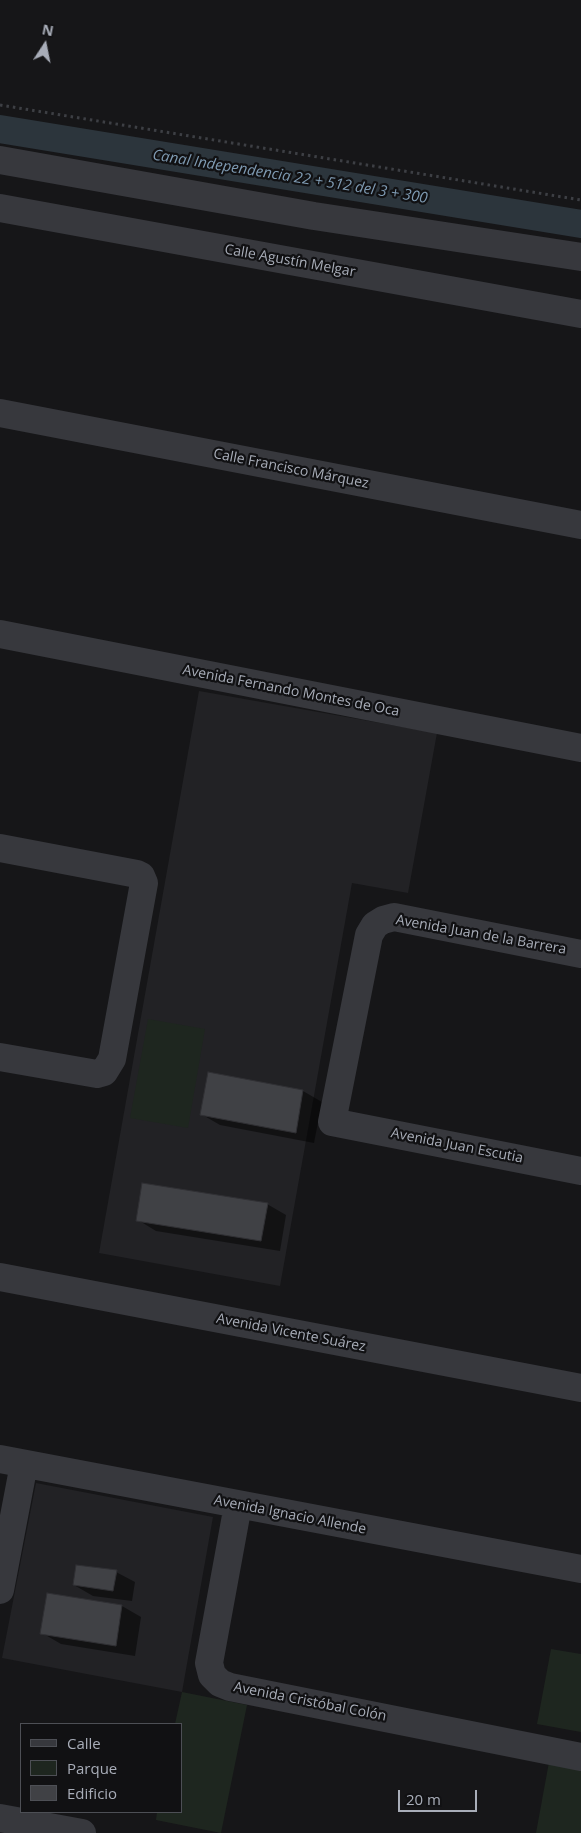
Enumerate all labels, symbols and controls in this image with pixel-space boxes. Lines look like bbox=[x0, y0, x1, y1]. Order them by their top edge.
text: N bbox=[41, 19, 55, 40]
north arrow bbox=[20, 20, 70, 70]
water label: Canal Independencia 22 + 512 del 3 + 300 bbox=[151, 146, 429, 208]
street label: Calle Agustín Melgar bbox=[223, 241, 357, 281]
street label: Calle Francisco Márquez bbox=[212, 446, 370, 492]
street label: Avenida Fernando Montes de Oca bbox=[181, 662, 401, 720]
street label: Avenida Juan de la Barrera bbox=[394, 912, 568, 958]
street label: Avenida Juan Escutia bbox=[390, 1125, 524, 1167]
street label: Avenida Vicente Suárez bbox=[215, 1310, 367, 1356]
street label: Avenida Ignacio Allende bbox=[212, 1492, 368, 1538]
street label: Avenida Cristóbal Colón bbox=[232, 1679, 388, 1725]
legend bbox=[20, 1723, 182, 1813]
text: Calle bbox=[67, 1733, 101, 1753]
text: Parque bbox=[67, 1758, 117, 1778]
scale bar bbox=[401, 1780, 480, 1812]
text: Edificio bbox=[67, 1783, 117, 1803]
text: 20 m bbox=[406, 1789, 441, 1809]

